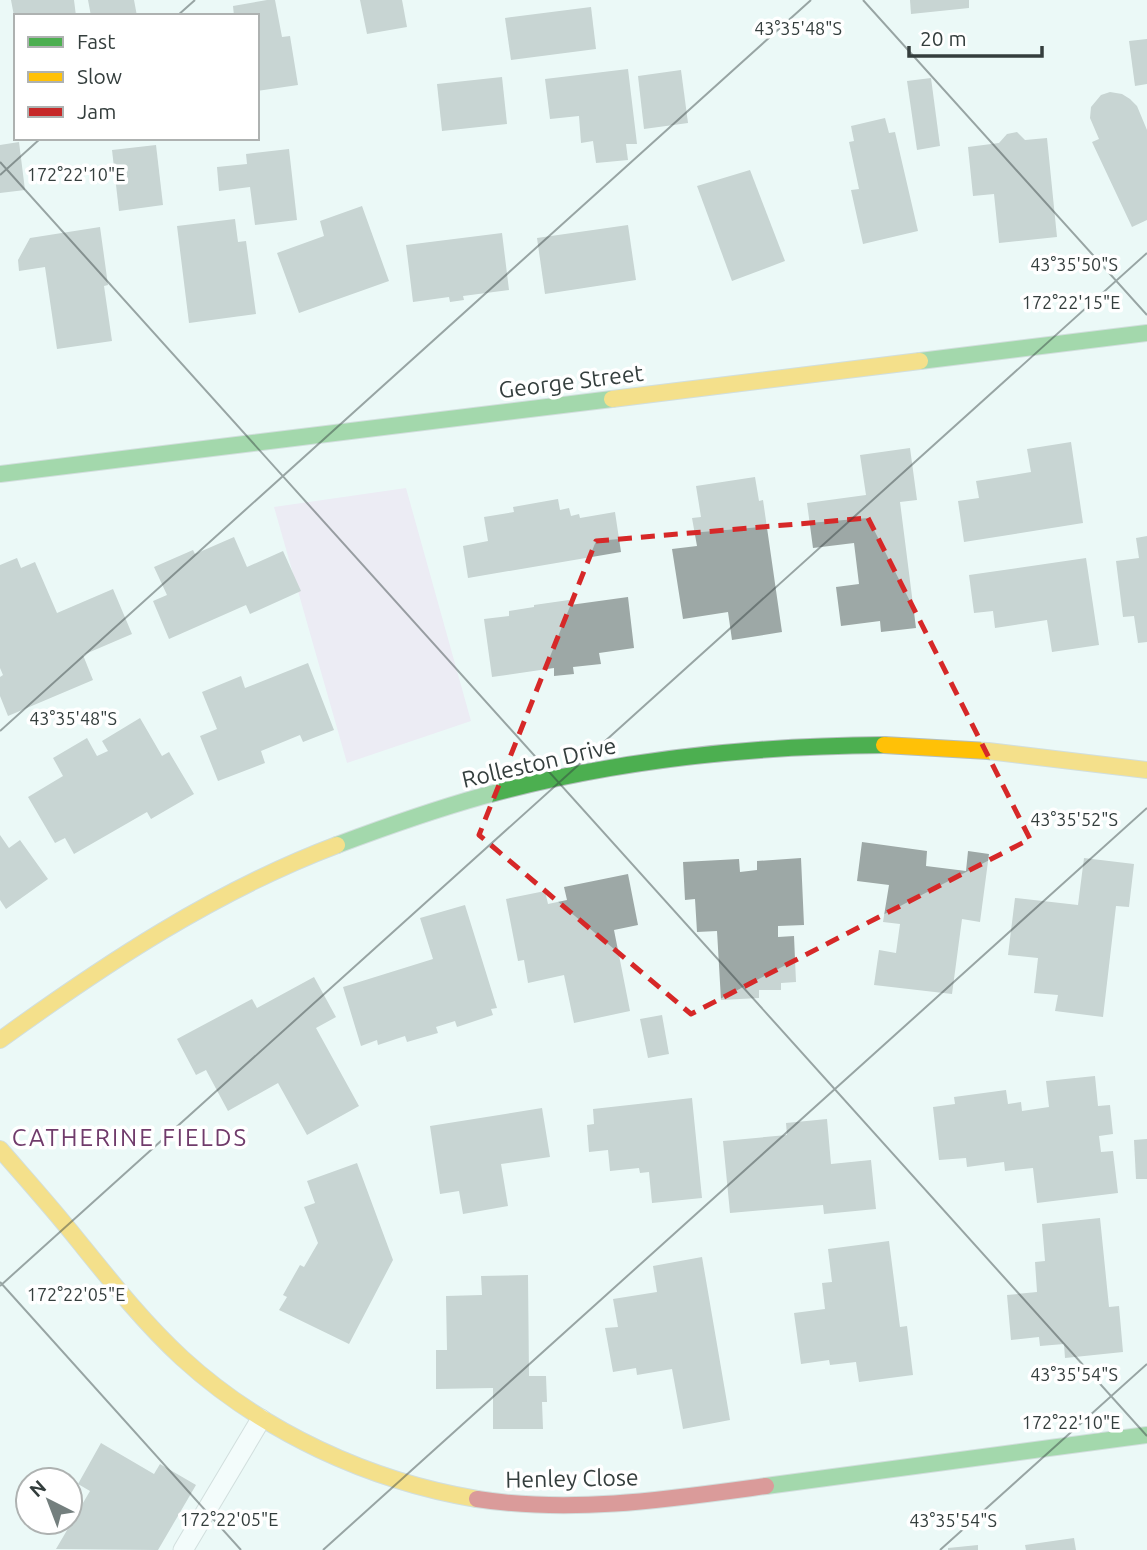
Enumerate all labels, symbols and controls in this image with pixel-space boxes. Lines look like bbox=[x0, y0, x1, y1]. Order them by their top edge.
legend bbox=[14, 14, 259, 140]
scale bar bbox=[909, 14, 1042, 58]
text: 43°35'48"S bbox=[754, 18, 842, 38]
text: 20 m bbox=[920, 26, 967, 50]
text: Fast bbox=[77, 29, 115, 53]
text: Slow bbox=[77, 64, 122, 88]
text: Jam bbox=[77, 99, 116, 123]
text: 172°22'10"E bbox=[27, 164, 125, 184]
text: 43°35'50"S bbox=[1030, 254, 1118, 274]
text: 172°22'15"E bbox=[1022, 292, 1120, 312]
street label: George Street bbox=[497, 360, 645, 402]
text: 43°35'48"S bbox=[29, 708, 117, 728]
street label: Rolleston Drive bbox=[459, 732, 619, 792]
text: 43°35'52"S bbox=[1030, 809, 1118, 829]
district label: CATHERINE FIELDS bbox=[12, 1124, 248, 1151]
text: 172°22'05"E bbox=[27, 1284, 125, 1304]
text: 43°35'54"S bbox=[1030, 1364, 1118, 1384]
text: 172°22'10"E bbox=[1022, 1412, 1120, 1432]
street label: Henley Close bbox=[505, 1464, 639, 1492]
north arrow bbox=[14, 1466, 84, 1536]
text: N bbox=[25, 1475, 50, 1501]
text: 172°22'05"E bbox=[180, 1509, 278, 1529]
text: 43°35'54"S bbox=[909, 1510, 997, 1530]

